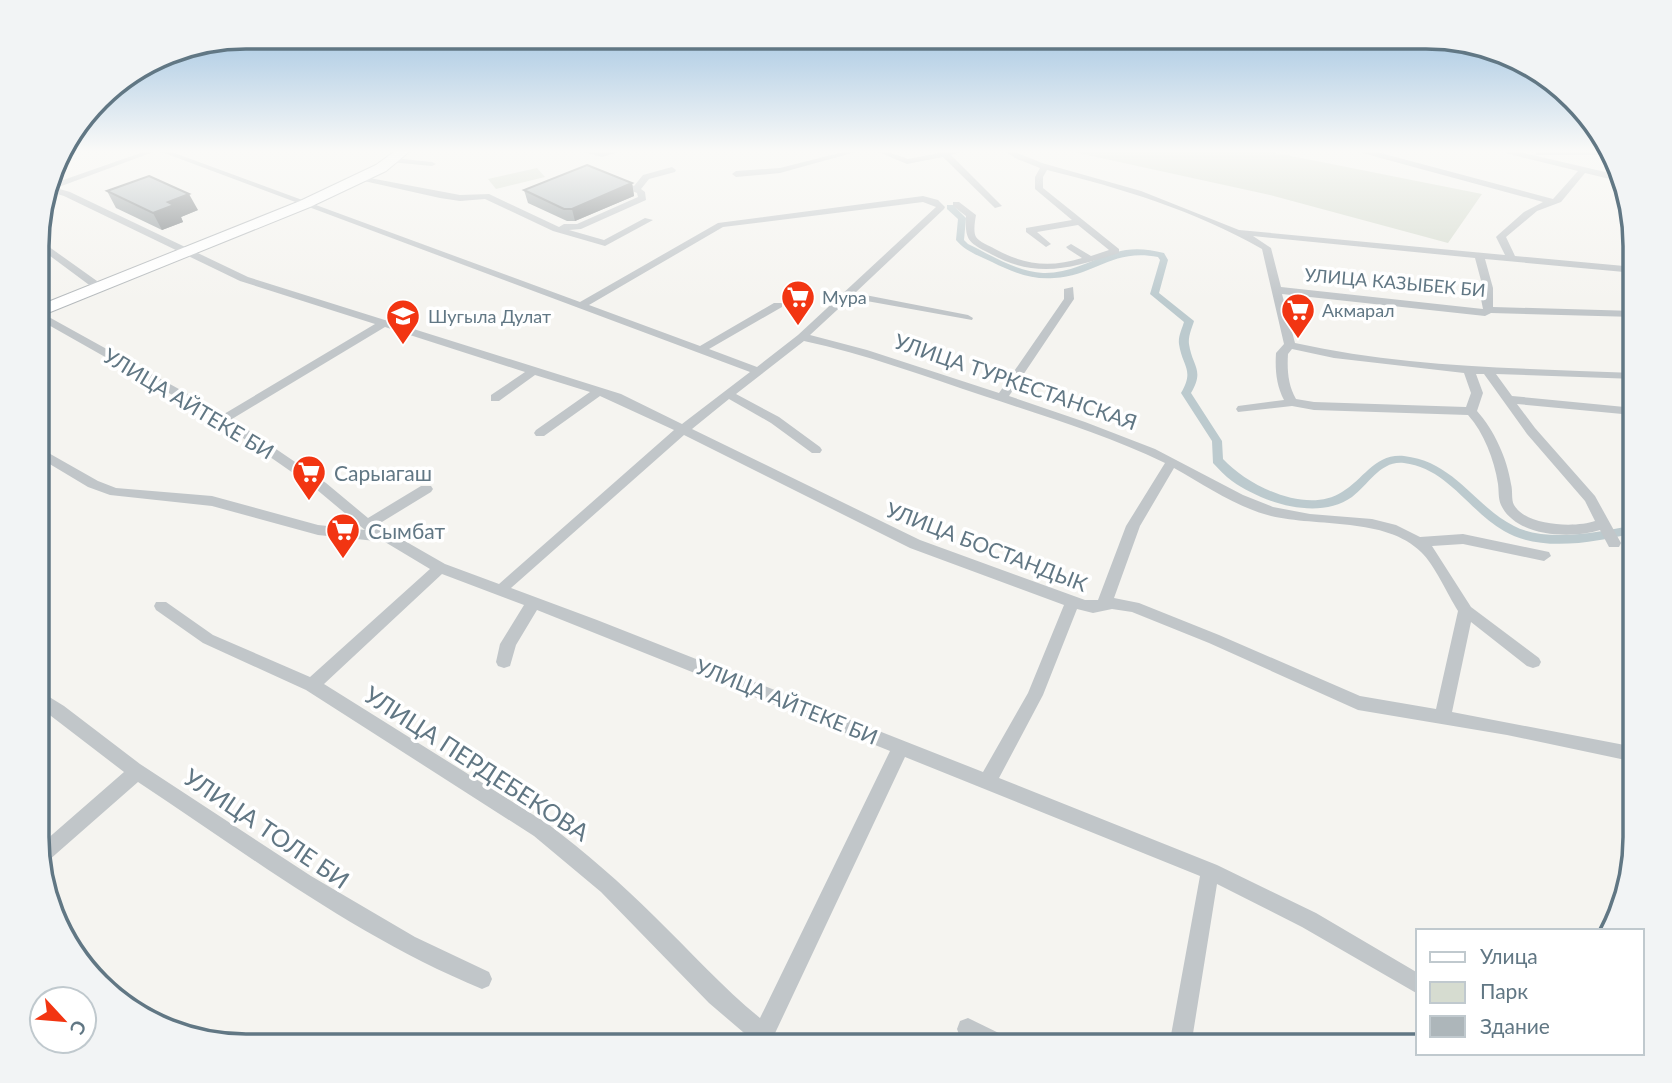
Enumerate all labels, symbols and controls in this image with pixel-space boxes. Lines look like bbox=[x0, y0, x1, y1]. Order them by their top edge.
street label: УЛИЦА КАЗЫБЕК БИ bbox=[1304, 263, 1486, 301]
supermarket icon: Мура bbox=[779, 278, 817, 327]
place label: Мура bbox=[822, 286, 867, 308]
supermarket icon: Акмарал bbox=[1279, 291, 1317, 340]
school or university icon: Шугыла Дулат bbox=[384, 297, 422, 346]
place label: Акмарал bbox=[1322, 299, 1395, 321]
place label: Шугыла Дулат bbox=[428, 305, 551, 327]
street label: УЛИЦА ТУРКЕСТАНСКАЯ bbox=[892, 328, 1140, 434]
street label: УЛИЦА АЙТЕКЕ БИ bbox=[99, 342, 279, 464]
supermarket icon: Сарыагаш bbox=[290, 453, 328, 502]
place label: Сарыагаш bbox=[334, 460, 432, 485]
street label: УЛИЦА БОСТАНДЫК bbox=[883, 496, 1091, 596]
supermarket icon: Сымбат bbox=[324, 511, 362, 560]
place label: Сымбат bbox=[368, 518, 445, 543]
street label: УЛИЦА АЙТЕКЕ БИ bbox=[692, 653, 882, 749]
street label: УЛИЦА ПЕРДЕБЕКОВА bbox=[359, 679, 595, 847]
street label: УЛИЦА ТОЛЕ БИ bbox=[179, 762, 355, 894]
legend bbox=[1416, 929, 1644, 1055]
text: Улица bbox=[1480, 943, 1538, 968]
text: Парк bbox=[1480, 978, 1528, 1003]
north arrow bbox=[28, 985, 98, 1055]
text: Здание bbox=[1480, 1013, 1550, 1038]
text: С bbox=[65, 1017, 92, 1039]

